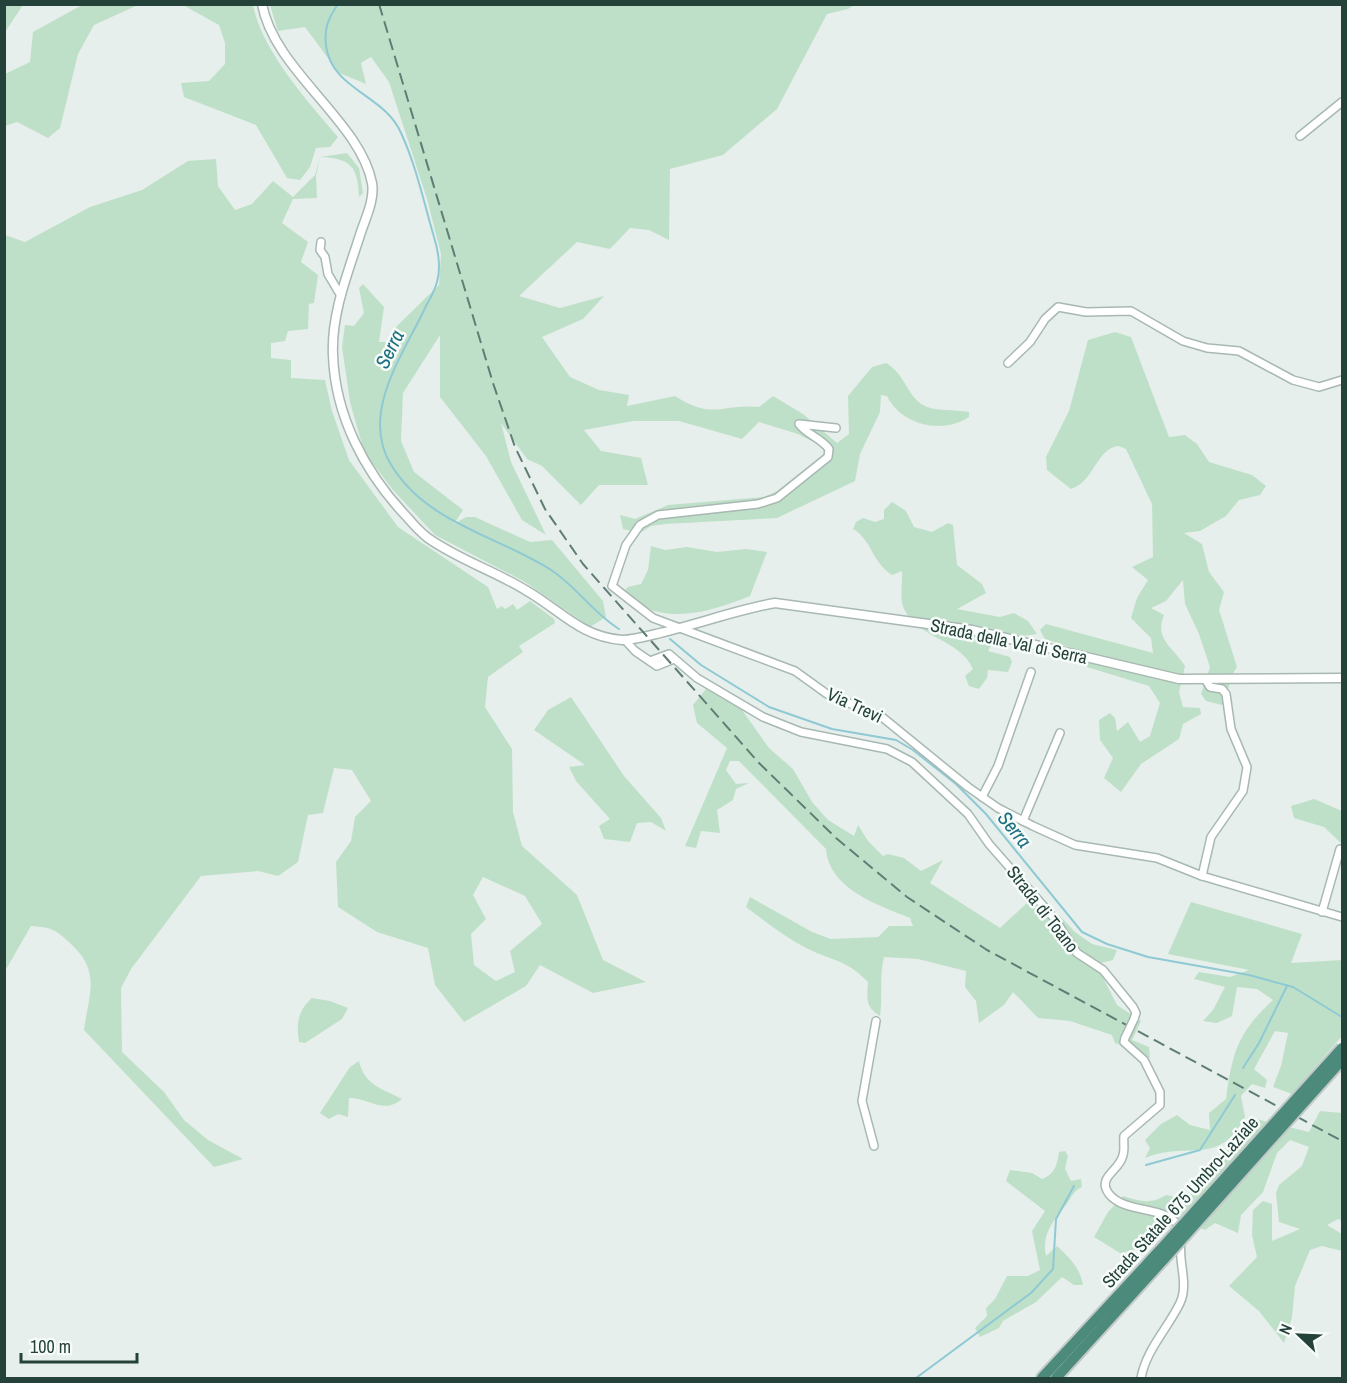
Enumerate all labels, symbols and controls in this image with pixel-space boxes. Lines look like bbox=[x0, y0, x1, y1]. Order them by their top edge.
water label: Serra bbox=[368, 325, 410, 373]
street label: Strada della Val di Serra bbox=[928, 612, 1090, 670]
street label: Via Trevi bbox=[823, 681, 887, 729]
water label: Serra bbox=[992, 805, 1038, 853]
street label: Strada di Toano bbox=[1001, 860, 1085, 958]
street label: Strada Statale 675 Umbro-Laziale bbox=[1096, 1111, 1264, 1293]
north arrow bbox=[1269, 1305, 1329, 1365]
text: N bbox=[1273, 1320, 1297, 1338]
scale bar bbox=[21, 1326, 136, 1364]
text: 100 m bbox=[30, 1334, 71, 1359]

